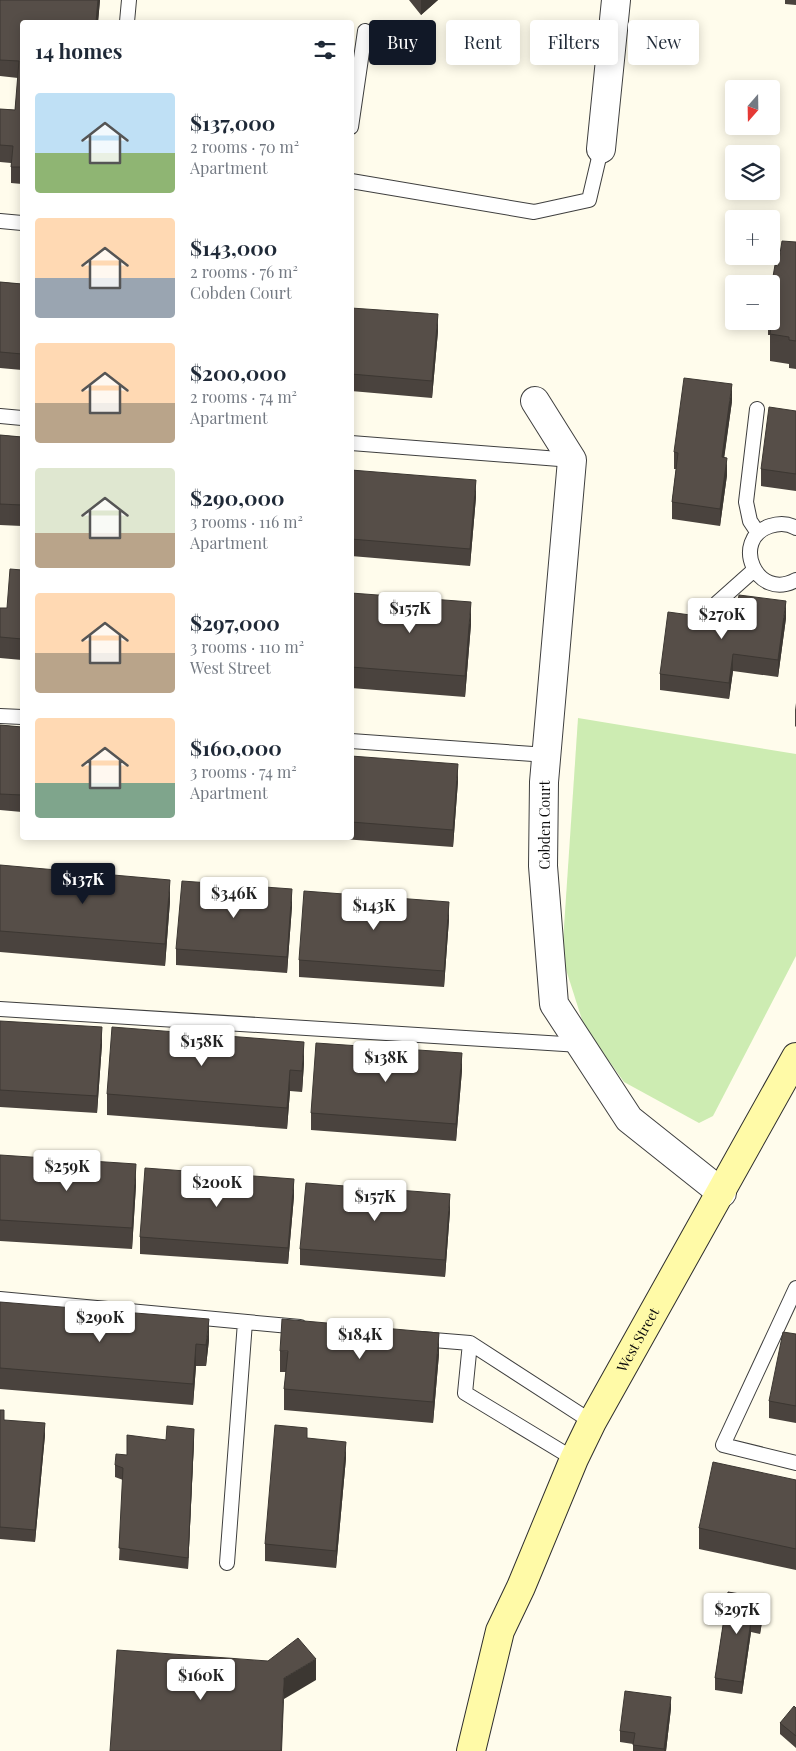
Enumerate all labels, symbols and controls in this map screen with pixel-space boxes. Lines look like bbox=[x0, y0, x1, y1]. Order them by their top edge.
chip: Buy bbox=[369, 20, 436, 65]
chip: Rent bbox=[446, 20, 520, 65]
chip: Filters bbox=[530, 20, 618, 65]
chip: New bbox=[628, 20, 699, 65]
text: 14 homes bbox=[35, 36, 122, 64]
icon: filters bbox=[311, 36, 339, 64]
north arrow bbox=[725, 80, 780, 135]
map controls bbox=[725, 80, 780, 330]
text: $137,000 bbox=[190, 108, 275, 136]
icon: home bbox=[75, 113, 135, 173]
text: 2 rooms · 70 m² bbox=[190, 136, 299, 157]
button: layers bbox=[725, 145, 780, 200]
text: Apartment bbox=[190, 157, 268, 178]
button: + bbox=[725, 210, 780, 265]
text: $143,000 bbox=[190, 233, 277, 261]
icon: home bbox=[75, 238, 135, 298]
text: 2 rooms · 76 m² bbox=[190, 261, 298, 282]
button: − bbox=[725, 275, 780, 330]
text: Cobden Court bbox=[190, 282, 292, 303]
text: $200,000 bbox=[190, 358, 286, 386]
icon: home bbox=[75, 363, 135, 423]
text: 2 rooms · 74 m² bbox=[190, 386, 297, 407]
text: Apartment bbox=[190, 407, 268, 428]
text: $290,000 bbox=[190, 483, 285, 511]
icon: home bbox=[75, 488, 135, 548]
text: 3 rooms · 116 m² bbox=[190, 511, 303, 532]
text: Apartment bbox=[190, 532, 268, 553]
pin: $157K bbox=[375, 592, 445, 634]
text: $157K bbox=[389, 597, 431, 618]
pin: $270K bbox=[687, 598, 757, 640]
text: $270K bbox=[699, 603, 745, 624]
text: $297,000 bbox=[190, 608, 280, 636]
icon: home bbox=[75, 613, 135, 673]
text: 3 rooms · 110 m² bbox=[190, 636, 304, 657]
text: West Street bbox=[190, 657, 271, 678]
text: $160,000 bbox=[190, 733, 282, 761]
icon: home bbox=[75, 738, 135, 798]
text: 3 rooms · 74 m² bbox=[190, 761, 297, 782]
street label: Cobden Court bbox=[535, 780, 554, 869]
text: Apartment bbox=[190, 782, 268, 803]
pin: $137K bbox=[48, 862, 118, 905]
text: $137K bbox=[62, 868, 104, 889]
pin: $346K bbox=[199, 876, 269, 919]
text: $346K bbox=[211, 882, 257, 903]
pin: $143K bbox=[339, 888, 409, 931]
text: $143K bbox=[353, 894, 395, 915]
pin: $158K bbox=[167, 1024, 237, 1067]
text: $158K bbox=[181, 1030, 223, 1051]
pin: $138K bbox=[351, 1040, 421, 1083]
text: $138K bbox=[364, 1046, 408, 1067]
pin: $259K bbox=[32, 1150, 102, 1192]
text: $259K bbox=[44, 1155, 90, 1176]
pin: $200K bbox=[182, 1166, 252, 1208]
text: $200K bbox=[192, 1171, 242, 1192]
pin: $157K bbox=[340, 1180, 410, 1222]
text: $157K bbox=[354, 1185, 396, 1206]
pin: $290K bbox=[65, 1300, 135, 1343]
street label: West Street bbox=[611, 1303, 664, 1376]
text: $290K bbox=[76, 1306, 124, 1327]
pin: $184K bbox=[325, 1318, 395, 1360]
text: $184K bbox=[338, 1323, 382, 1344]
pin: $297K bbox=[702, 1592, 772, 1635]
text: $297K bbox=[714, 1598, 760, 1619]
pin: $160K bbox=[166, 1658, 236, 1701]
text: $160K bbox=[178, 1664, 224, 1685]

